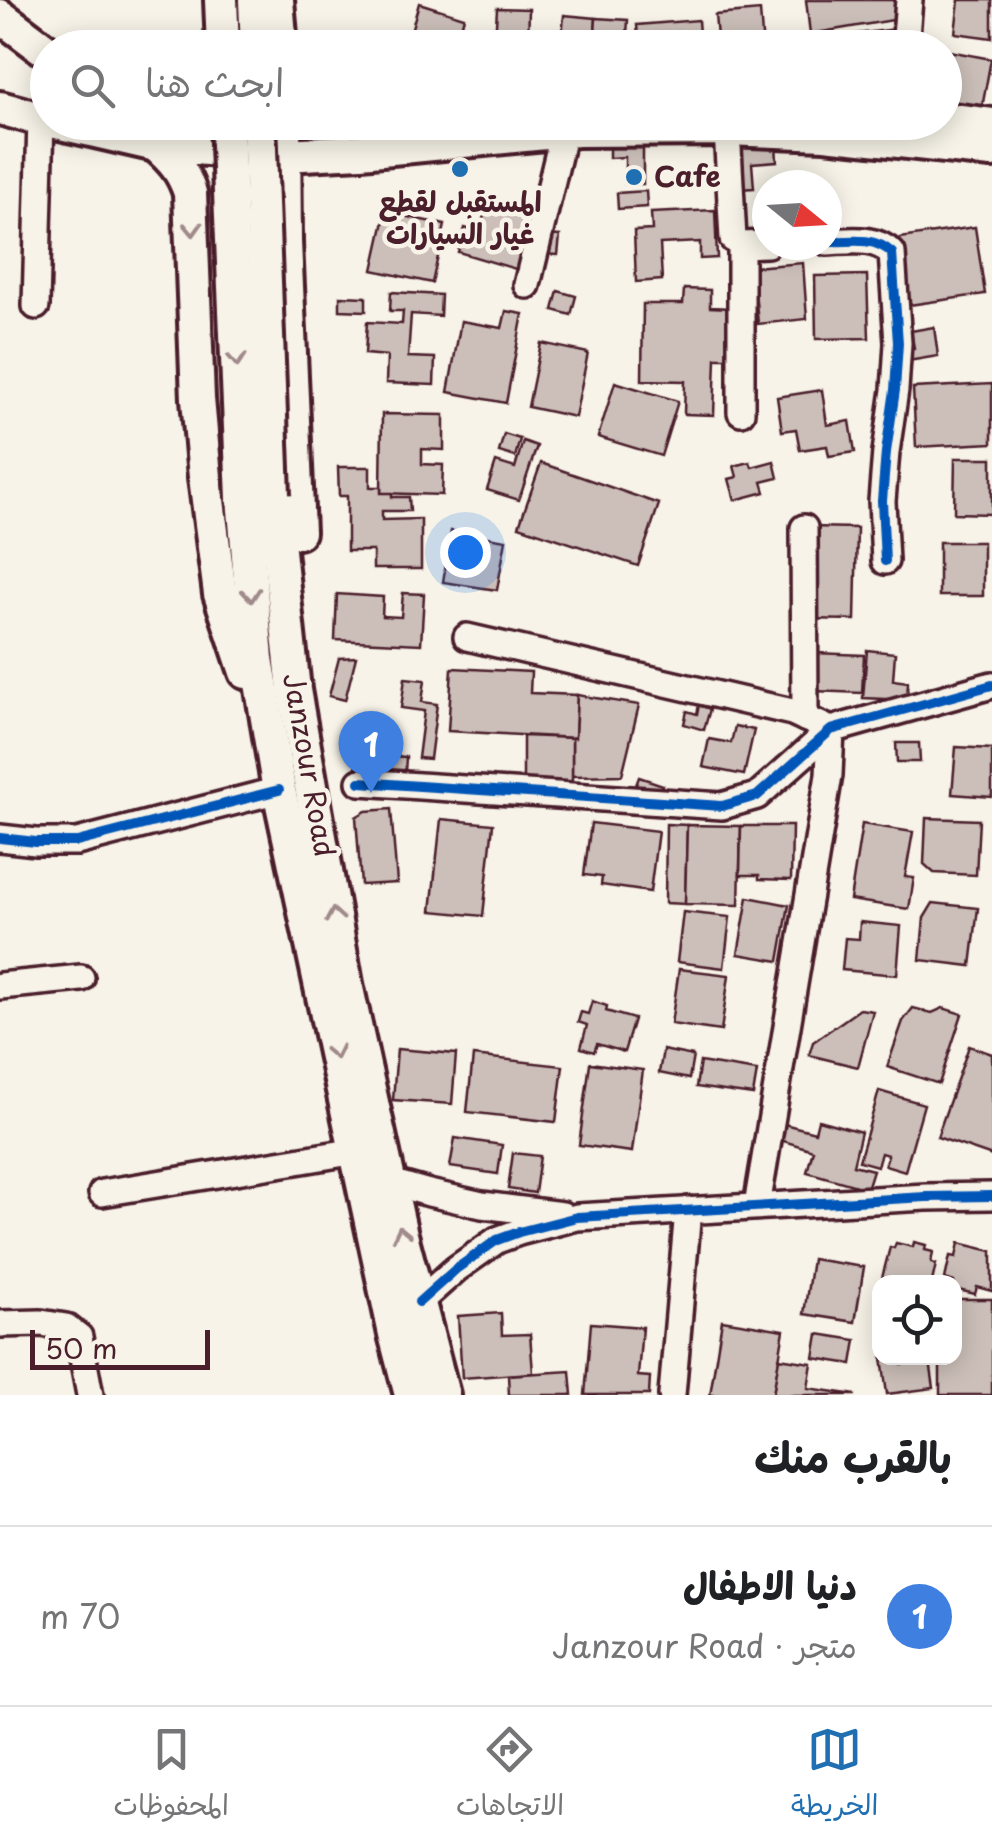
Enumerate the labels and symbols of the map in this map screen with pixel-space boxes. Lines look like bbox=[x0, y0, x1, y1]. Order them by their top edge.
place label: Cafe bbox=[654, 154, 721, 197]
marker: المستقبل لقطع غيار السيارات bbox=[449, 158, 471, 180]
marker: Cafe bbox=[623, 166, 645, 188]
north arrow bbox=[752, 170, 842, 260]
place label: المستقبل لقطع غيار السيارات bbox=[378, 179, 542, 254]
one-way arrow bbox=[182, 222, 203, 238]
one-way arrow bbox=[226, 352, 247, 368]
your location bbox=[440, 527, 491, 578]
one-way arrow bbox=[240, 588, 262, 604]
street label: Janzour Road bbox=[273, 669, 348, 860]
pin: 1 bbox=[338, 710, 404, 793]
one-way arrow bbox=[324, 907, 345, 923]
one-way arrow bbox=[324, 1043, 345, 1060]
one-way arrow bbox=[392, 1225, 413, 1242]
scale bar bbox=[30, 1325, 210, 1370]

